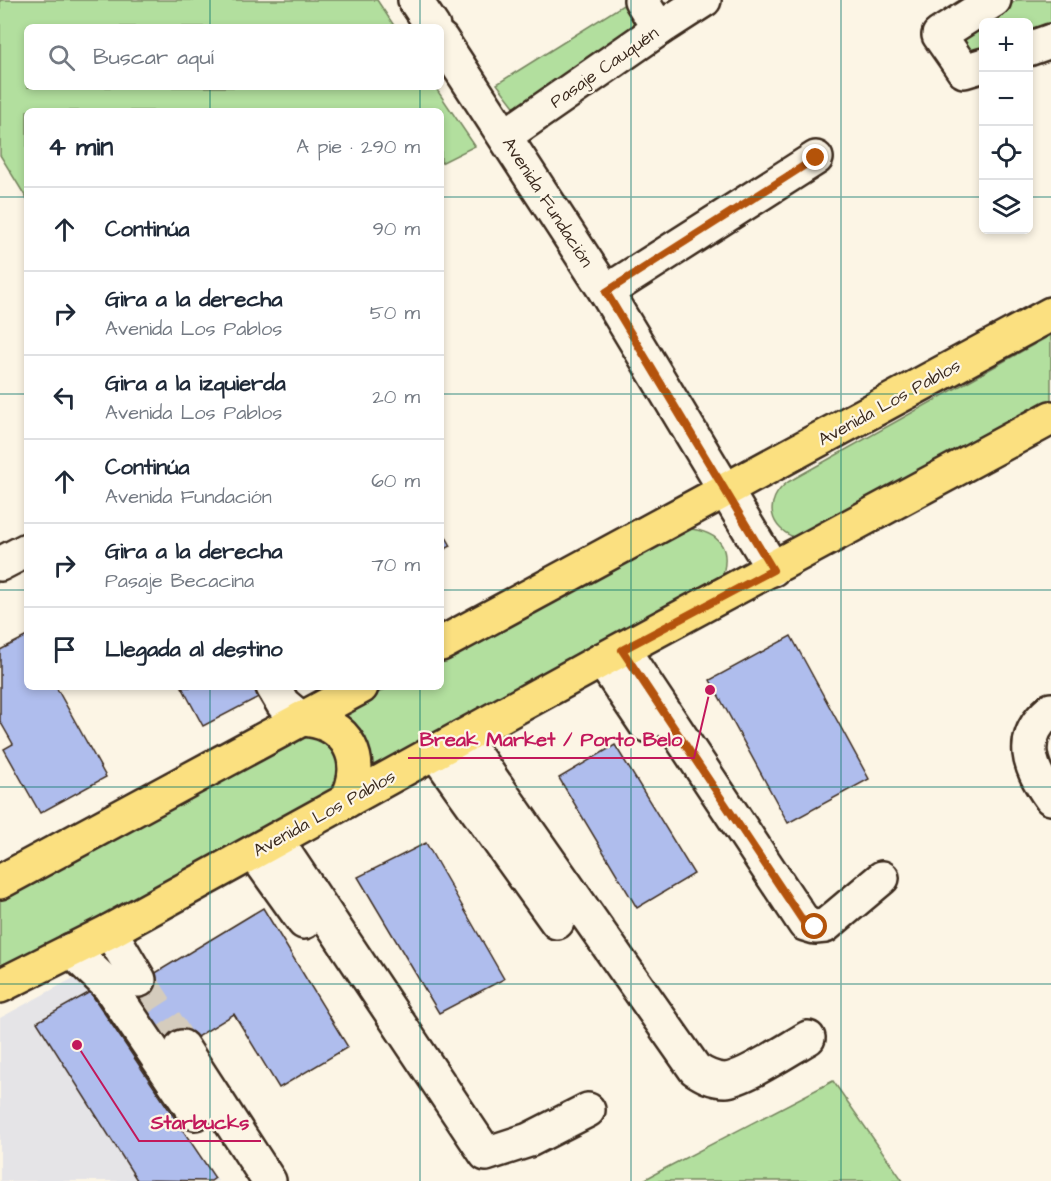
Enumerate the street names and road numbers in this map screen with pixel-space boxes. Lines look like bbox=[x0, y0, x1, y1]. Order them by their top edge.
street label: Pasaje Cauquén bbox=[545, 21, 664, 114]
street label: Avenida Fundación bbox=[496, 132, 599, 272]
street label: Avenida Los Pablos bbox=[813, 353, 965, 452]
street label: Avenida Los Pablos bbox=[248, 764, 400, 863]

